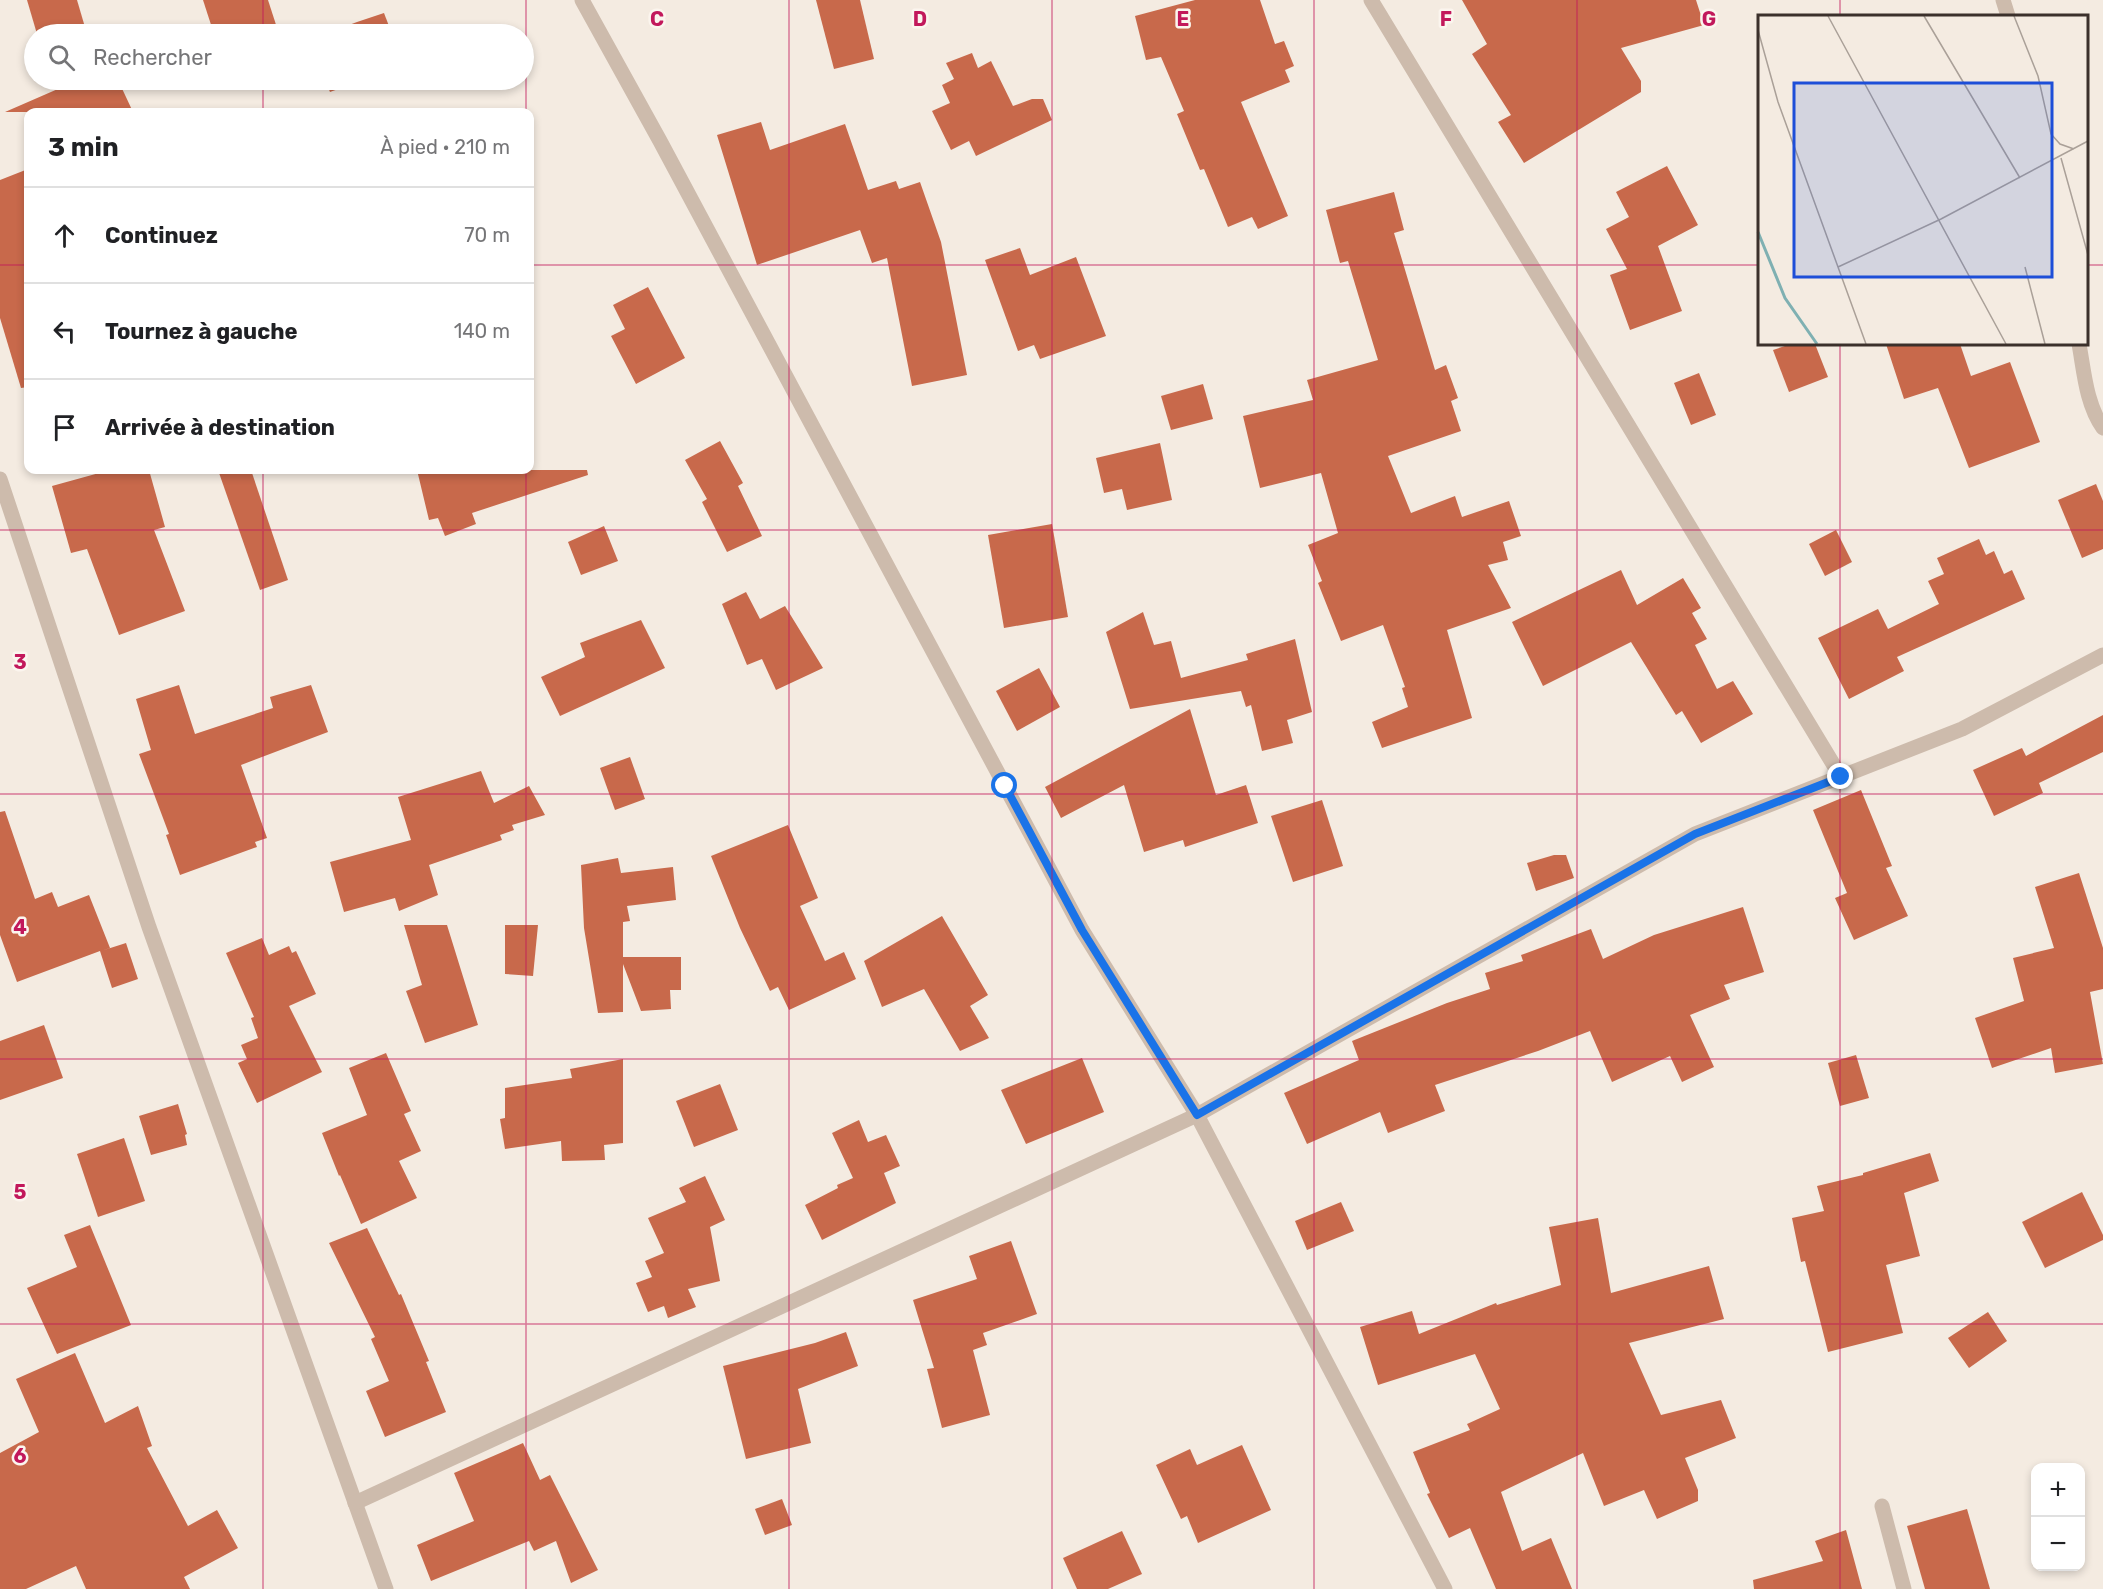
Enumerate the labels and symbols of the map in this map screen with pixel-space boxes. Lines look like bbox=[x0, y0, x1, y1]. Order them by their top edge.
text: C bbox=[650, 7, 664, 31]
text: D bbox=[913, 7, 927, 31]
text: E bbox=[1177, 7, 1189, 31]
text: F bbox=[1440, 7, 1452, 31]
text: G bbox=[1702, 7, 1716, 31]
inset map bbox=[1758, 15, 2088, 345]
text: 3 bbox=[13, 650, 27, 674]
route end bbox=[1827, 763, 1853, 789]
route start bbox=[991, 772, 1017, 798]
text: 4 bbox=[13, 915, 27, 939]
text: 5 bbox=[14, 1180, 27, 1204]
text: 6 bbox=[13, 1444, 27, 1468]

